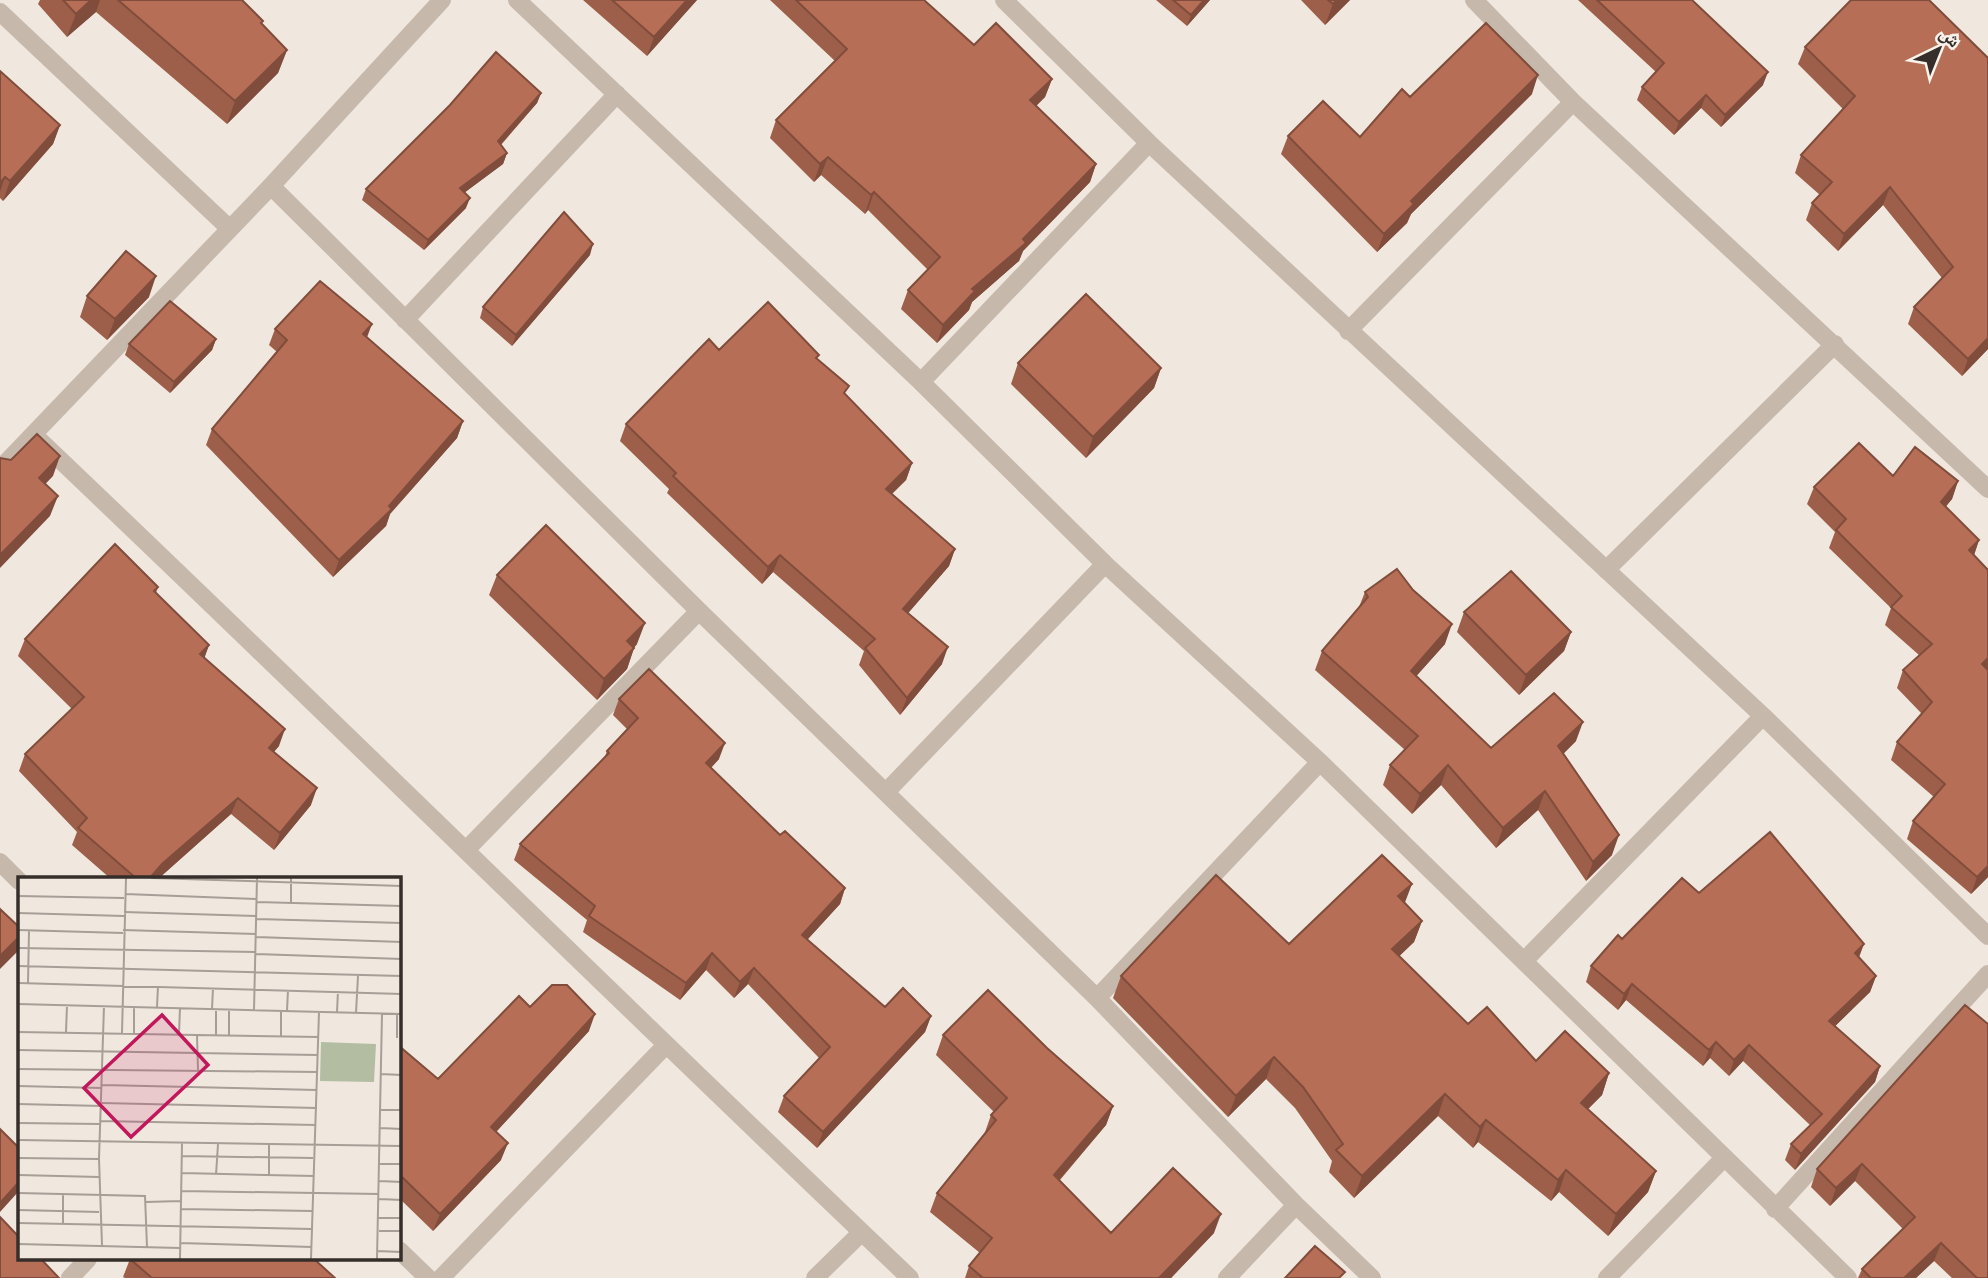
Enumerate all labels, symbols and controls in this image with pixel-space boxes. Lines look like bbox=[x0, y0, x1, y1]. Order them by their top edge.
north arrow bbox=[1904, 14, 1974, 84]
text: ش bbox=[1935, 22, 1965, 52]
inset map bbox=[18, 877, 401, 1260]

